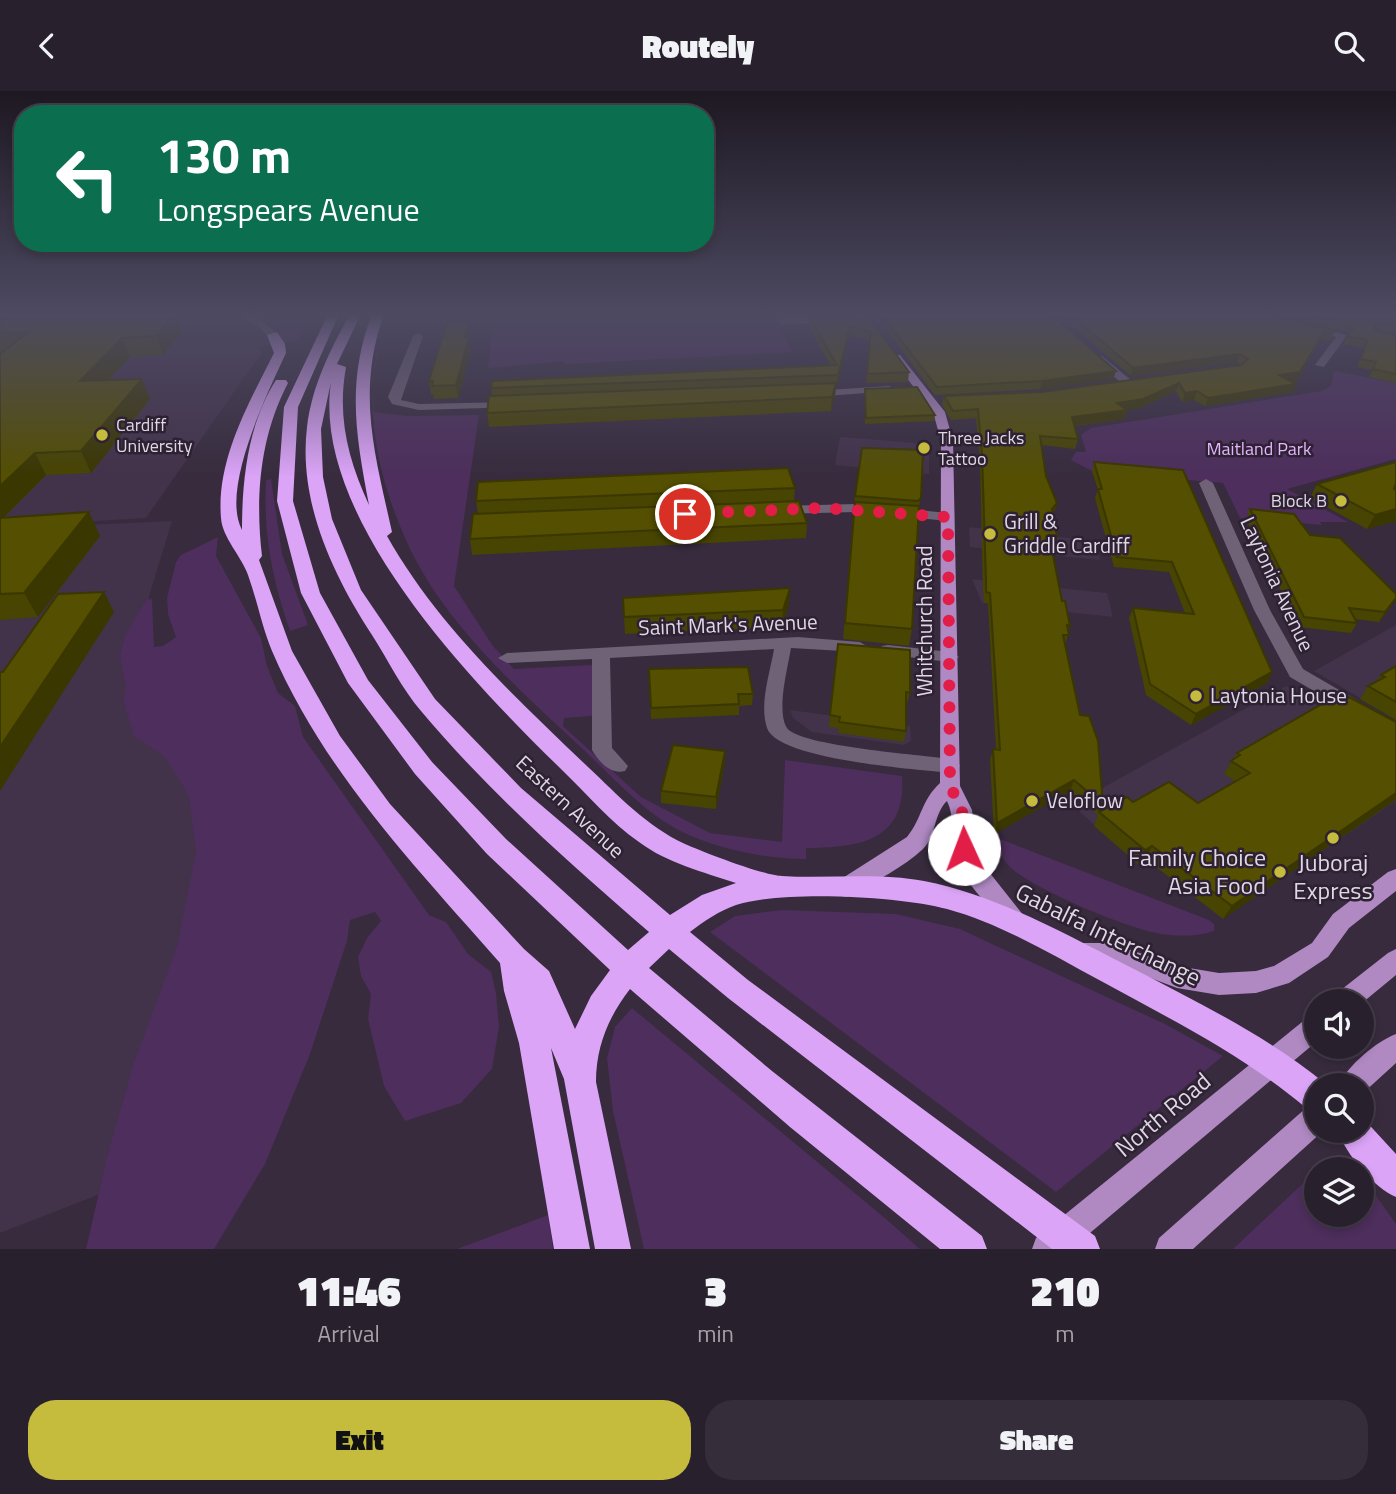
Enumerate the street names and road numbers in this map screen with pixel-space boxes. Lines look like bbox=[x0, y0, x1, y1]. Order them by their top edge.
street label: Laytonia Avenue bbox=[1233, 511, 1323, 656]
street label: Whitchurch Road bbox=[908, 545, 940, 697]
street label: Saint Mark's Avenue bbox=[638, 605, 818, 643]
street label: Eastern Avenue bbox=[509, 747, 632, 865]
street label: Gabalfa Interchange bbox=[1010, 874, 1207, 995]
street label: North Road bbox=[1106, 1063, 1218, 1165]

